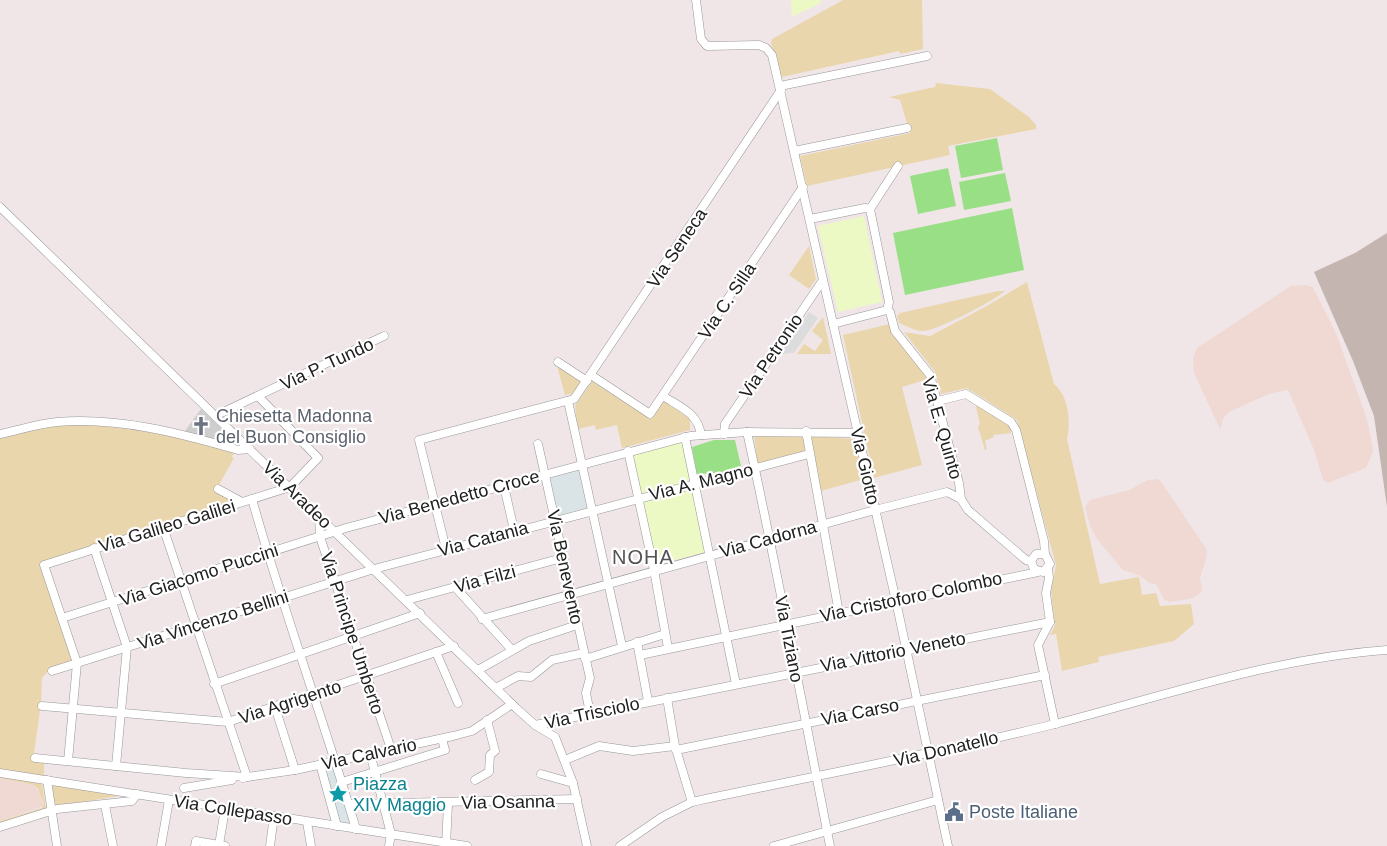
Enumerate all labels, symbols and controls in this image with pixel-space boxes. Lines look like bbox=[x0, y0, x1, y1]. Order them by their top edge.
street label: Via Seneca bbox=[643, 204, 711, 292]
street label: Via C. Silla bbox=[694, 258, 760, 343]
street label: Via Petronio bbox=[735, 310, 807, 402]
street label: Via P. Tundo bbox=[277, 334, 377, 394]
street label: Via E. Quinto bbox=[918, 374, 966, 482]
place label: Chiesetta Madonna del Buon Consiglio bbox=[216, 406, 373, 447]
church icon: Chiesetta Madonna del Buon Consiglio bbox=[190, 415, 212, 437]
street label: Via Giotto bbox=[846, 425, 884, 507]
street label: Via Aradeo bbox=[258, 457, 336, 533]
street label: Via A. Magno bbox=[647, 459, 755, 505]
street label: Via Benedetto Croce bbox=[376, 466, 542, 528]
street label: Via Galileo Galilei bbox=[96, 496, 238, 556]
street label: Via Benevento bbox=[543, 508, 587, 626]
street label: Via Cadorna bbox=[717, 516, 820, 562]
street label: Via Catania bbox=[436, 517, 531, 561]
street label: Via Giacomo Puccini bbox=[117, 540, 281, 610]
district label: NOHA bbox=[612, 546, 674, 568]
street label: Via Principe Umberto bbox=[316, 549, 388, 717]
street label: Via Filzi bbox=[452, 561, 518, 597]
street label: Via Cristoforo Colombo bbox=[818, 568, 1004, 626]
street label: Via Vincenzo Bellini bbox=[135, 586, 291, 654]
street label: Via Tiziano bbox=[771, 594, 807, 684]
street label: Via Vittorio Veneto bbox=[819, 628, 967, 676]
street label: Via Agrigento bbox=[236, 676, 344, 728]
street label: Via Trisciolo bbox=[543, 693, 641, 733]
street label: Via Carso bbox=[819, 695, 901, 729]
street label: Via Donatello bbox=[892, 727, 1000, 771]
street label: Via Calvario bbox=[320, 734, 418, 774]
place label: Piazza XIV Maggio bbox=[353, 774, 446, 815]
place icon: Piazza XIV Maggio bbox=[327, 783, 349, 805]
street label: Via Collepasso bbox=[172, 791, 294, 829]
street label: Via Osanna bbox=[461, 791, 556, 813]
public building icon: Poste Italiane bbox=[943, 801, 965, 823]
place label: Poste Italiane bbox=[969, 802, 1078, 822]

